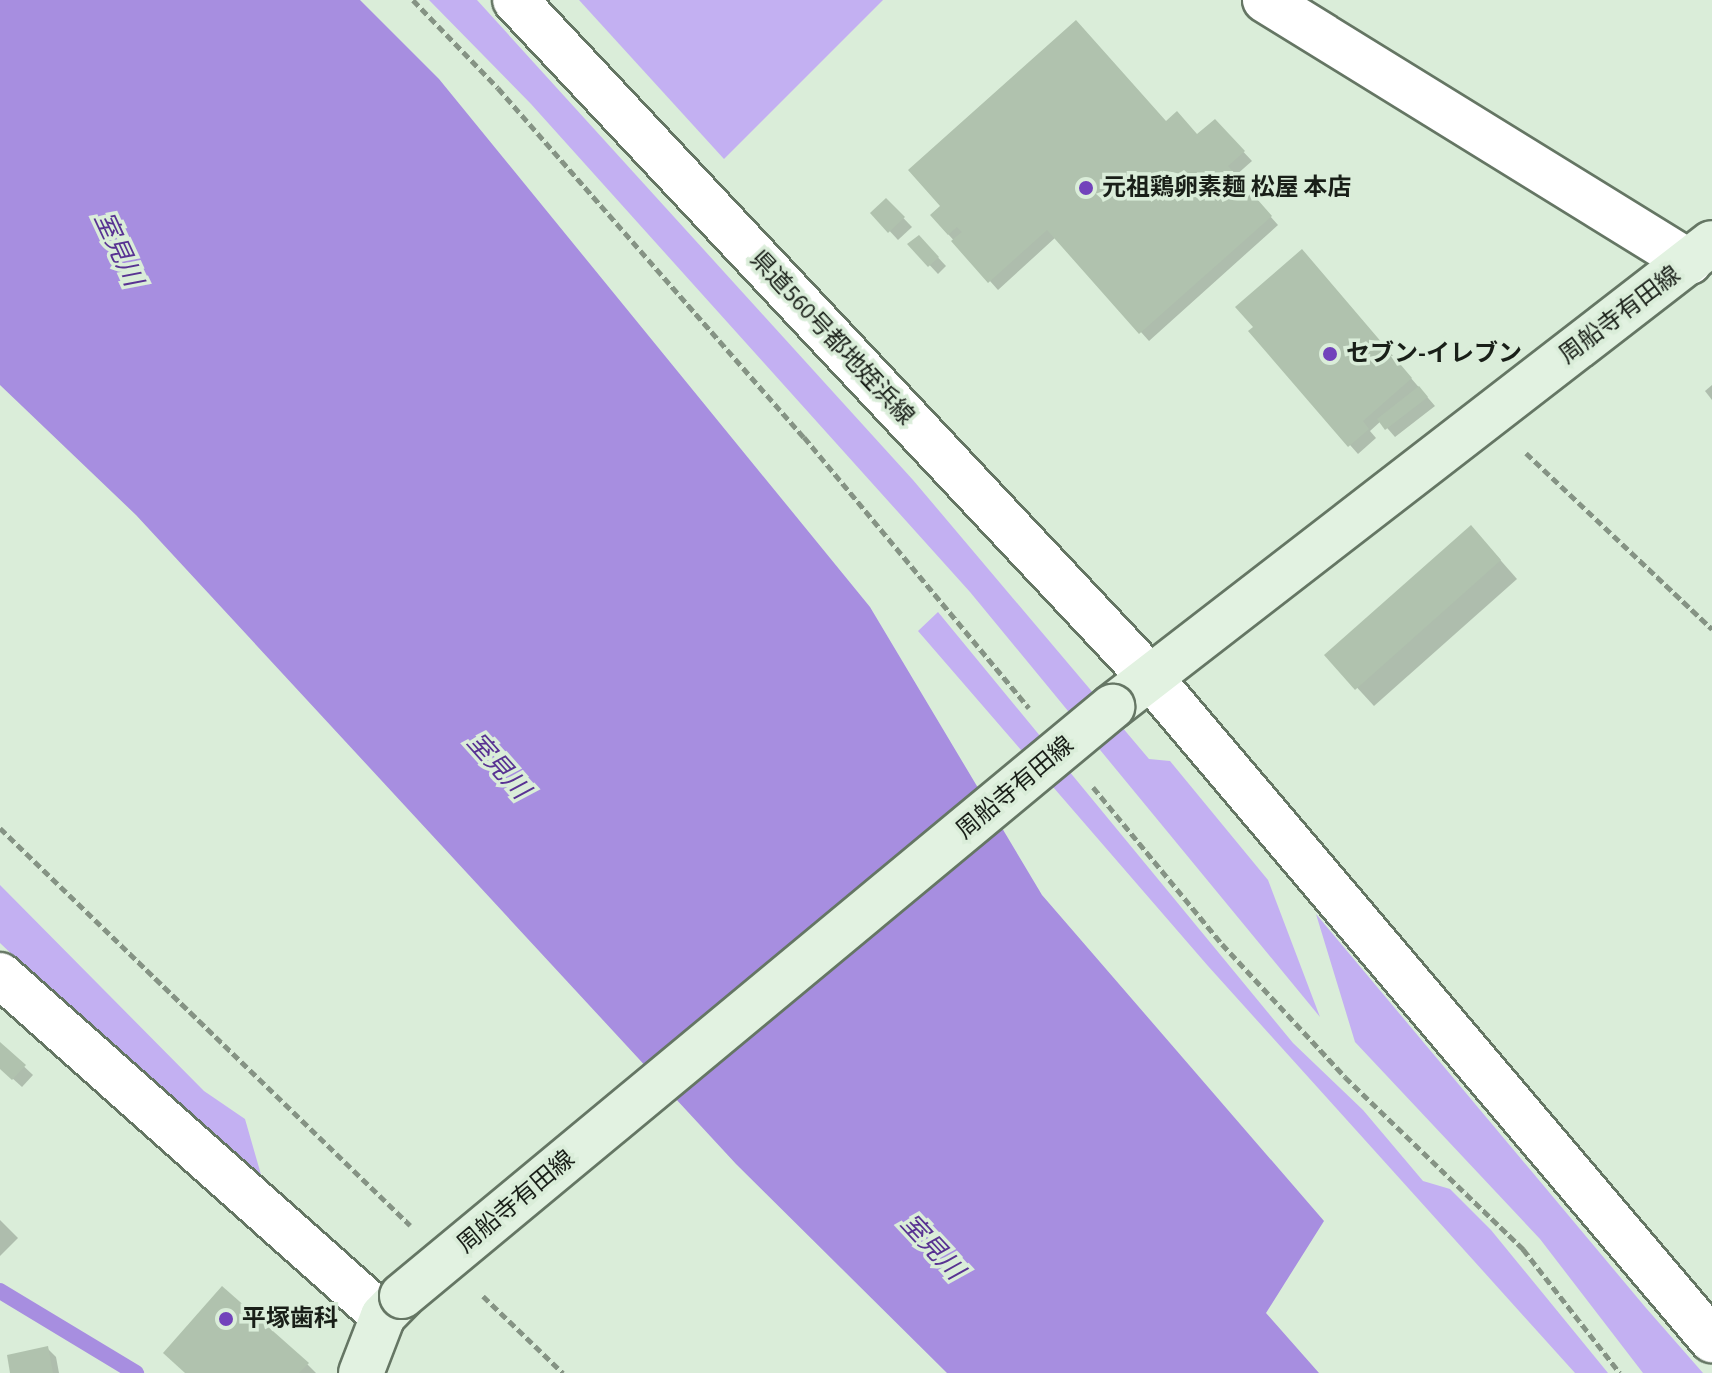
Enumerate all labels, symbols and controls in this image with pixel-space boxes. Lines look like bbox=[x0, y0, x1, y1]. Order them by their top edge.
place label: 元祖鶏卵素麺 松屋 本店 bbox=[1102, 174, 1352, 202]
marker: 元祖鶏卵素麺 松屋 本店 bbox=[1077, 179, 1095, 197]
water label: 室見川 bbox=[87, 207, 149, 291]
street label: 県道560号都地姪浜線 bbox=[744, 245, 920, 431]
street label: 周船寺有田線 bbox=[1554, 260, 1686, 370]
place label: セブン-イレブン bbox=[1346, 340, 1522, 368]
marker: セブン-イレブン bbox=[1321, 345, 1339, 363]
water label: 室見川 bbox=[460, 727, 536, 805]
street label: 周船寺有田線 bbox=[951, 731, 1079, 845]
street label: 周船寺有田線 bbox=[452, 1145, 580, 1259]
water label: 室見川 bbox=[894, 1208, 970, 1286]
place label: 平塚歯科 bbox=[242, 1305, 338, 1333]
marker: 平塚歯科 bbox=[217, 1310, 235, 1328]

